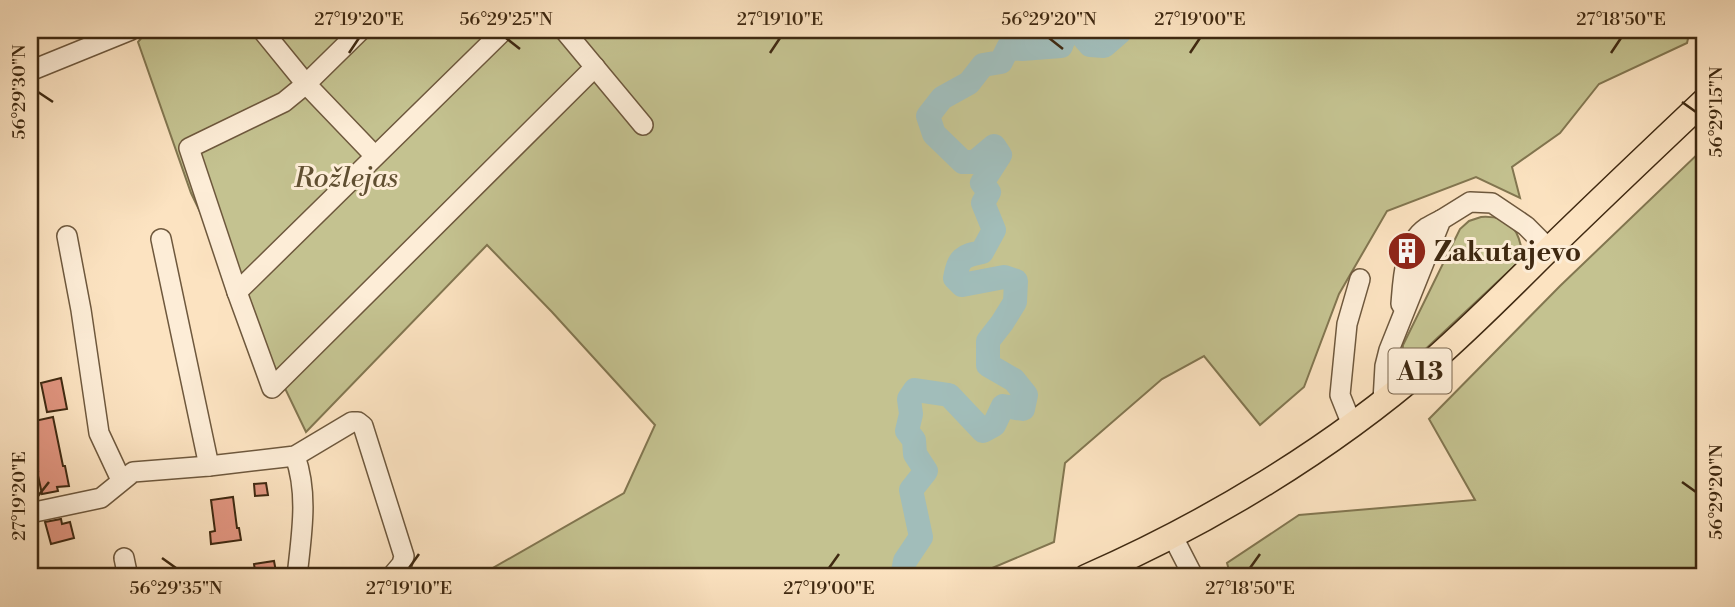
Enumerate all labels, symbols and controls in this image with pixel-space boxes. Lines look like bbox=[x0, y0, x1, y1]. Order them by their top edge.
text: 27°19'20"E bbox=[314, 8, 404, 31]
text: 56°29'25"N bbox=[459, 8, 553, 31]
text: 27°19'10"E bbox=[737, 8, 823, 31]
text: 56°29'20"N bbox=[1001, 8, 1097, 31]
text: 27°19'00"E bbox=[1154, 8, 1246, 31]
text: 27°18'50"E bbox=[1576, 8, 1666, 31]
text: 56°29'30"N bbox=[8, 44, 31, 139]
text: 56°29'15"N bbox=[1705, 66, 1728, 157]
park label: Rožlejas bbox=[293, 161, 398, 196]
building icon: Zakutajevo bbox=[1386, 230, 1428, 272]
place label: Zakutajevo bbox=[1434, 235, 1581, 270]
road number: A13 bbox=[1388, 348, 1452, 394]
text: 56°29'20"N bbox=[1705, 444, 1728, 540]
text: 27°19'20"E bbox=[8, 451, 31, 541]
text: 56°29'35"N bbox=[130, 577, 223, 600]
text: 27°19'10"E bbox=[366, 577, 452, 600]
text: 27°19'00"E bbox=[783, 577, 875, 600]
text: 27°18'50"E bbox=[1205, 577, 1295, 600]

